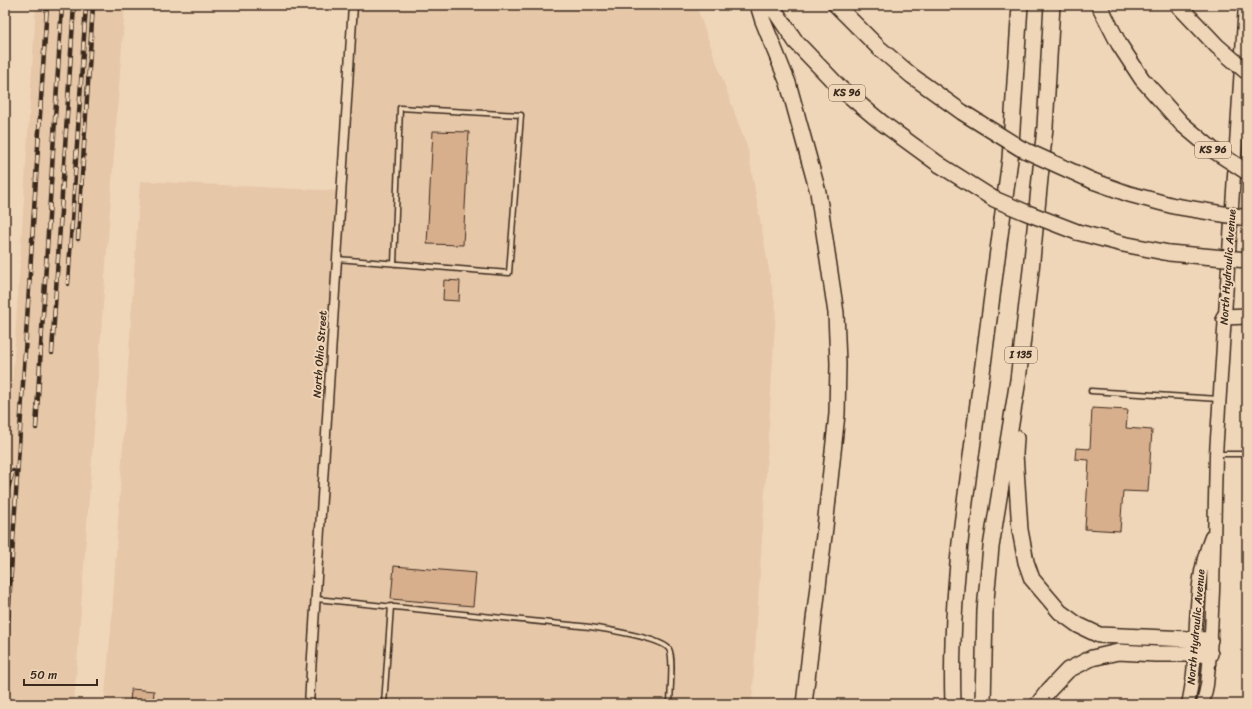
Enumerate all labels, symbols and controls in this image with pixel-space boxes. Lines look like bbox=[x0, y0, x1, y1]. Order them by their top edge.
road number: KS 96 bbox=[829, 85, 865, 101]
road number: KS 96 bbox=[1195, 142, 1231, 158]
street label: North Hydraulic Avenue bbox=[1214, 208, 1242, 326]
street label: North Ohio Street bbox=[307, 309, 333, 398]
road number: I 135 bbox=[1005, 347, 1037, 363]
street label: North Hydraulic Avenue bbox=[1181, 568, 1211, 686]
scale bar bbox=[24, 661, 97, 687]
text: 50 m bbox=[30, 664, 57, 686]

